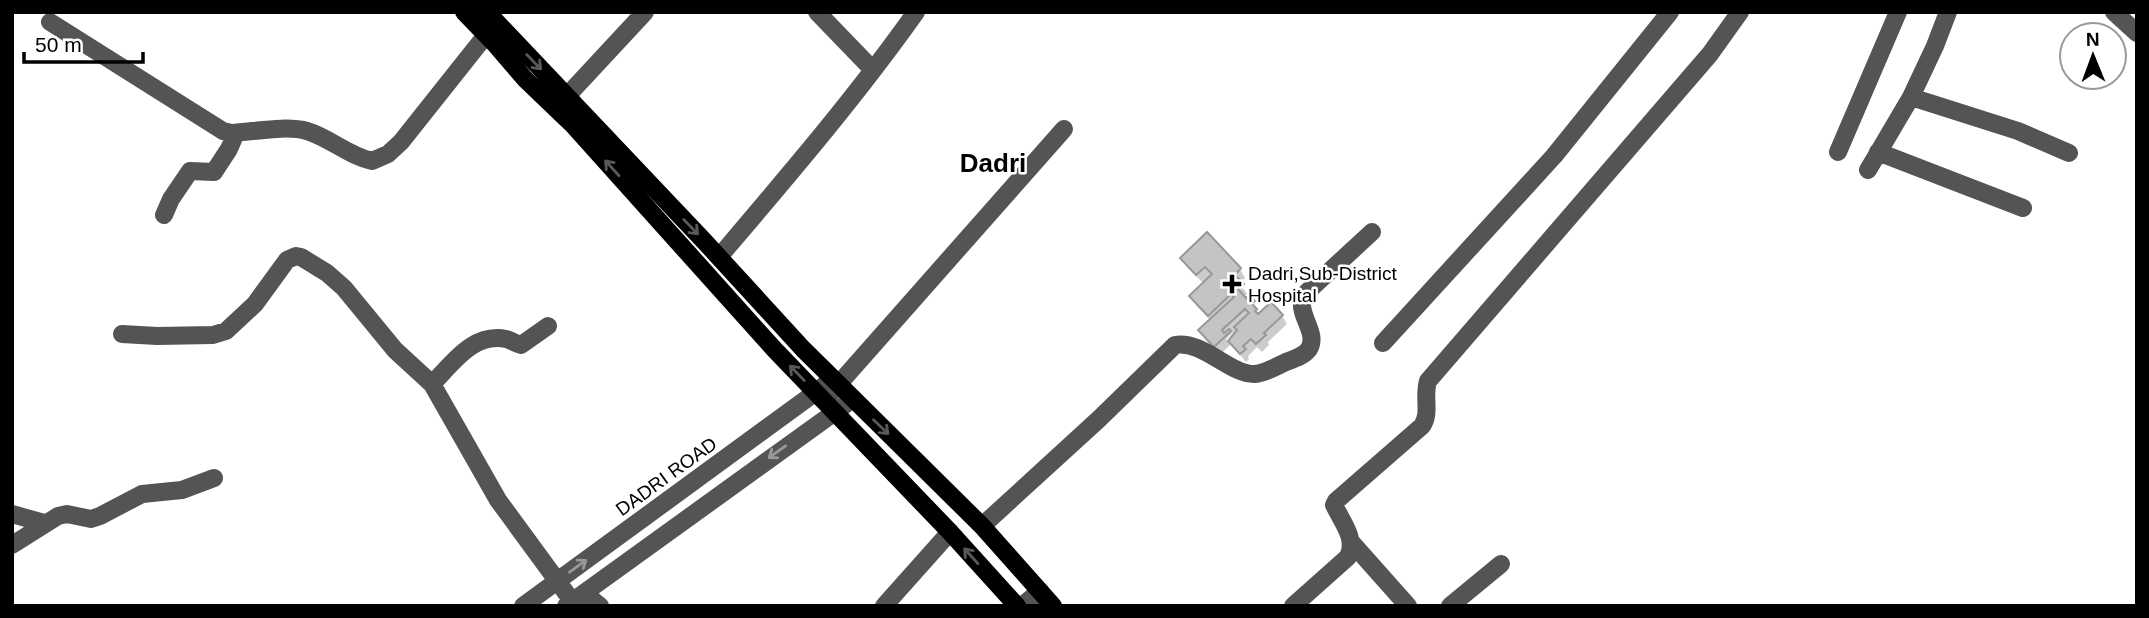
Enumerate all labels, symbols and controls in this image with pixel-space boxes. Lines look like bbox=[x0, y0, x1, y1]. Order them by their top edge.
scale bar bbox=[24, 21, 144, 65]
north arrow bbox=[2058, 21, 2128, 91]
text: N bbox=[2086, 29, 2100, 50]
text: 50 m bbox=[35, 33, 82, 56]
one-way arrow bbox=[525, 54, 542, 71]
district label: Dadri bbox=[960, 148, 1026, 178]
one-way arrow bbox=[603, 160, 620, 177]
one-way arrow bbox=[682, 218, 699, 235]
place label: Dadri,Sub-District Hospital bbox=[1248, 263, 1398, 306]
marker: Dadri,Sub-District Hospital bbox=[1222, 274, 1242, 294]
one-way arrow bbox=[789, 365, 806, 382]
one-way arrow bbox=[873, 418, 890, 435]
street label: DADRI ROAD bbox=[612, 433, 721, 520]
one-way arrow bbox=[768, 445, 787, 459]
one-way arrow bbox=[963, 547, 979, 565]
one-way arrow bbox=[568, 558, 587, 573]

